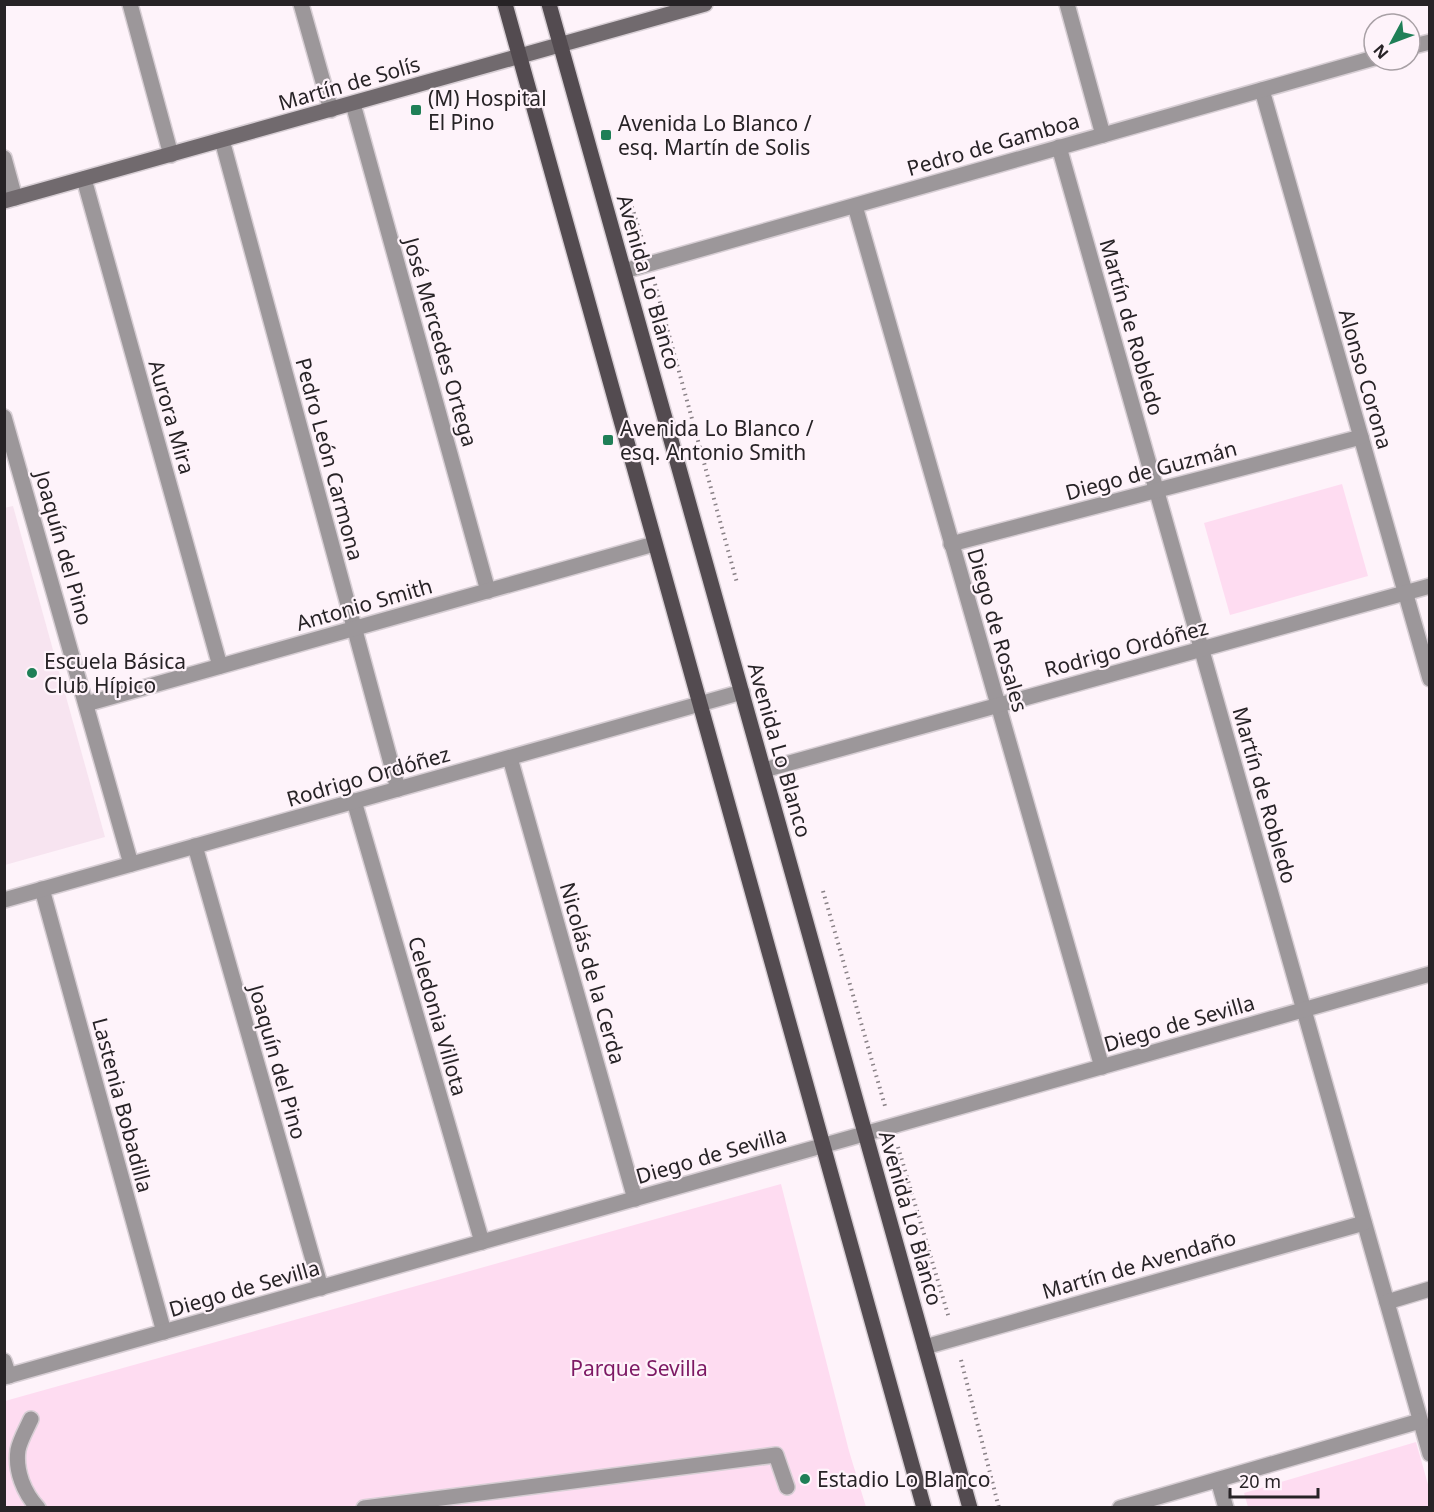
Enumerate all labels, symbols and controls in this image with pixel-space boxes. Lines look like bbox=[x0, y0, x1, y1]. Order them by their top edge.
north arrow bbox=[1362, 12, 1422, 72]
text: N bbox=[1368, 40, 1393, 64]
street label: Martín de Solís bbox=[275, 49, 423, 117]
place label: (M) Hospital El Pino bbox=[428, 84, 547, 136]
marker: (M) Hospital El Pino bbox=[409, 103, 423, 117]
street label: Pedro de Gamboa bbox=[903, 106, 1083, 182]
place label: Avenida Lo Blanco / esq. Martín de Solis bbox=[618, 109, 812, 161]
marker: Avenida Lo Blanco / esq. Martín de Solis bbox=[599, 128, 613, 142]
street label: Avenida Lo Blanco bbox=[611, 191, 687, 373]
street label: José Mercedes Ortega bbox=[397, 232, 484, 450]
street label: Martín de Robledo bbox=[1093, 235, 1171, 419]
street label: Alonso Corona bbox=[1333, 306, 1399, 452]
street label: Pedro León Carmona bbox=[289, 355, 371, 563]
street label: Aurora Mira bbox=[142, 357, 202, 477]
place label: Avenida Lo Blanco / esq. Antonio Smith bbox=[620, 414, 814, 466]
marker: Avenida Lo Blanco / esq. Antonio Smith bbox=[601, 433, 615, 447]
street label: Diego de Guzmán bbox=[1062, 434, 1240, 506]
street label: Joaquín del Pino bbox=[28, 466, 99, 628]
street label: Diego de Rosales bbox=[961, 545, 1035, 715]
street label: Antonio Smith bbox=[293, 571, 435, 637]
street label: Rodrigo Ordóñez bbox=[1041, 613, 1211, 683]
place label: Escuela Básica Club Hípico bbox=[44, 647, 186, 699]
street label: Avenida Lo Blanco bbox=[742, 659, 818, 841]
marker: Escuela Básica Club Hípico bbox=[25, 666, 39, 680]
street label: Martín de Robledo bbox=[1226, 703, 1304, 887]
street label: Rodrigo Ordóñez bbox=[283, 739, 453, 813]
street label: Nicolás de la Cerda bbox=[554, 879, 632, 1067]
street label: Celedonia Villota bbox=[402, 933, 474, 1099]
street label: Joaquín del Pino bbox=[242, 980, 313, 1142]
street label: Diego de Sevilla bbox=[1100, 988, 1258, 1058]
street label: Lastenia Bobadilla bbox=[86, 1014, 160, 1196]
street label: Diego de Sevilla bbox=[632, 1120, 790, 1190]
street label: Avenida Lo Blanco bbox=[873, 1127, 949, 1309]
street label: Martín de Avendaño bbox=[1039, 1223, 1239, 1305]
street label: Diego de Sevilla bbox=[165, 1253, 323, 1323]
park label: Parque Sevilla bbox=[570, 1354, 708, 1382]
scale bar bbox=[1230, 1461, 1318, 1499]
place label: Estadio Lo Blanco bbox=[817, 1465, 990, 1493]
text: 20 m bbox=[1239, 1469, 1281, 1493]
marker: Estadio Lo Blanco bbox=[798, 1472, 812, 1486]

